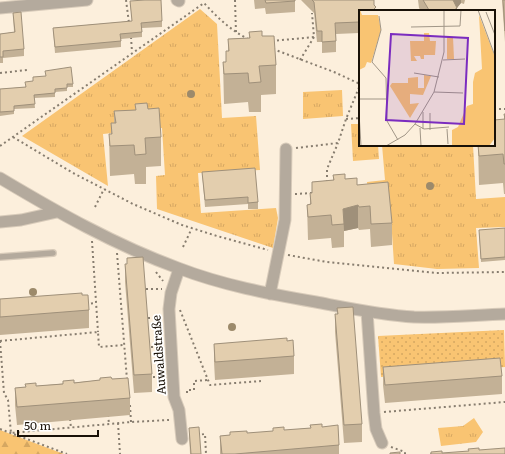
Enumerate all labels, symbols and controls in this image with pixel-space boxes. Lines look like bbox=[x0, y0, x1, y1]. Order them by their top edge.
inset map bbox=[359, 10, 495, 146]
street label: Auwaldstraße bbox=[146, 315, 170, 396]
scale bar bbox=[18, 412, 98, 438]
text: 50 m bbox=[24, 416, 51, 434]

